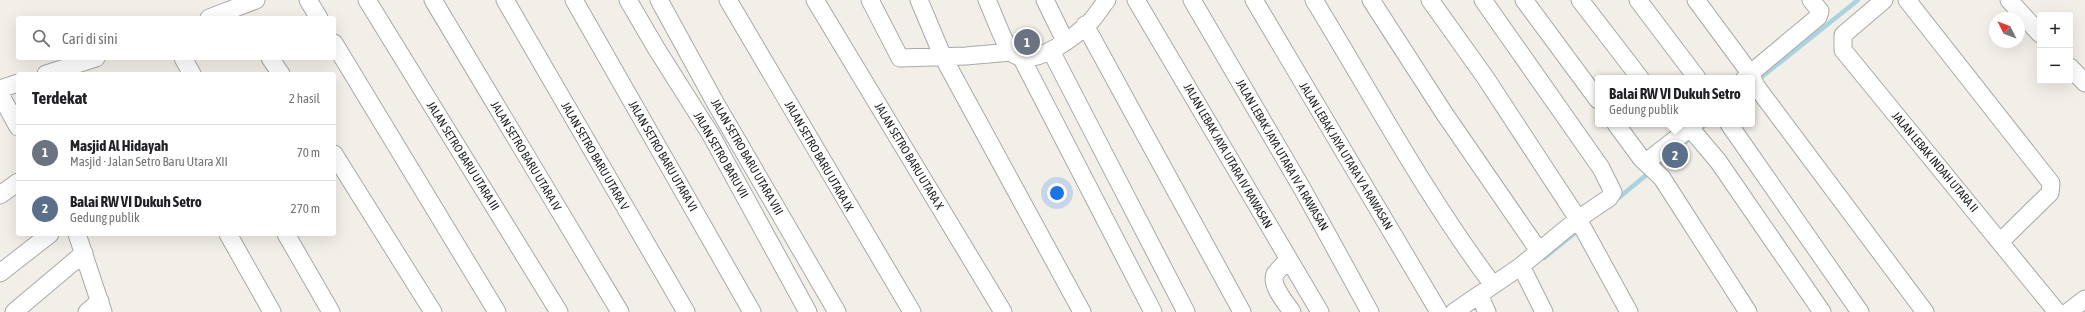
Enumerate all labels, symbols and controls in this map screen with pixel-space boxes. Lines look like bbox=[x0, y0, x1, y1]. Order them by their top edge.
north arrow bbox=[1989, 12, 2025, 48]
map controls bbox=[2037, 12, 2073, 84]
button: + bbox=[2037, 12, 2073, 48]
search box bbox=[16, 16, 336, 60]
icon: search bbox=[30, 27, 52, 49]
pin: 1 bbox=[1014, 27, 1040, 57]
text: Cari di sini bbox=[62, 30, 118, 47]
button: − bbox=[2037, 48, 2073, 84]
popup bbox=[1595, 75, 1755, 127]
street label: JALAN LEBAK JAYA UTARA IV A RAWASAN bbox=[1233, 77, 1331, 233]
street label: JALAN LEBAK JAYA UTARA V A RAWASAN bbox=[1296, 80, 1396, 232]
street label: JALAN LEBAK JAYA UTARA IV RAWASAN bbox=[1181, 81, 1275, 231]
text: Balai RW VI Dukuh Setro bbox=[1609, 85, 1741, 102]
text: Terdekat bbox=[32, 88, 87, 108]
text: 2 hasil bbox=[289, 91, 320, 106]
street label: JALAN SETRO BARU UTARA VIII bbox=[708, 97, 786, 217]
street label: JALAN SETRO BARU UTARA VI bbox=[626, 98, 700, 214]
street label: JALAN SETRO BARU UTARA IX bbox=[782, 98, 857, 214]
street label: JALAN SETRO BARU UTARA III bbox=[424, 99, 502, 213]
street label: JALAN SETRO BARU UTARA IV bbox=[488, 99, 564, 213]
street label: JALAN SETRO BARU UTARA V bbox=[558, 100, 632, 213]
street label: JALAN SETRO BARU UTARA X bbox=[872, 100, 947, 212]
text: Gedung publik bbox=[1609, 102, 1679, 117]
street label: JALAN SETRO BARU VII bbox=[691, 109, 751, 201]
street label: JALAN LEBAK INDAH UTARA II bbox=[1889, 109, 1981, 215]
text: Masjid Al Hidayah bbox=[70, 137, 168, 154]
pin: 2 bbox=[1662, 140, 1688, 170]
text: 1 bbox=[42, 145, 48, 160]
text: 70 m bbox=[297, 145, 320, 160]
text: Masjid · Jalan Setro Baru Utara XII bbox=[70, 154, 228, 169]
your location bbox=[1047, 183, 1067, 203]
text: Balai RW VI Dukuh Setro bbox=[70, 193, 202, 210]
text: 2 bbox=[42, 201, 48, 216]
text: 270 m bbox=[291, 201, 320, 216]
text: Gedung publik bbox=[70, 210, 140, 225]

